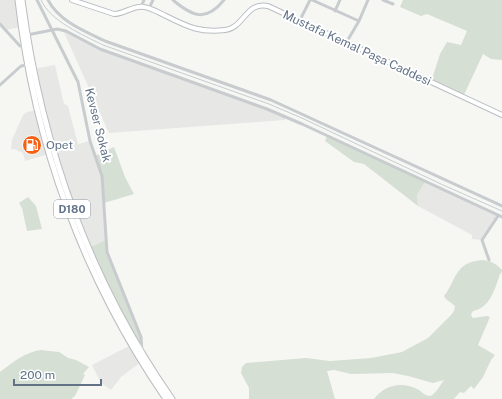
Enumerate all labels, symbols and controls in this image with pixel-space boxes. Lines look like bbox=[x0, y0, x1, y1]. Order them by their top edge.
street label: Mustafa Kemal Paşa Caddesi bbox=[281, 7, 433, 89]
street label: Kevser Sokak bbox=[82, 87, 114, 164]
fuel station icon: Opet bbox=[21, 134, 43, 156]
place label: Opet bbox=[46, 138, 73, 152]
road number: D180 bbox=[54, 200, 90, 218]
scale bar bbox=[14, 361, 101, 387]
text: 200 m bbox=[20, 368, 55, 382]

